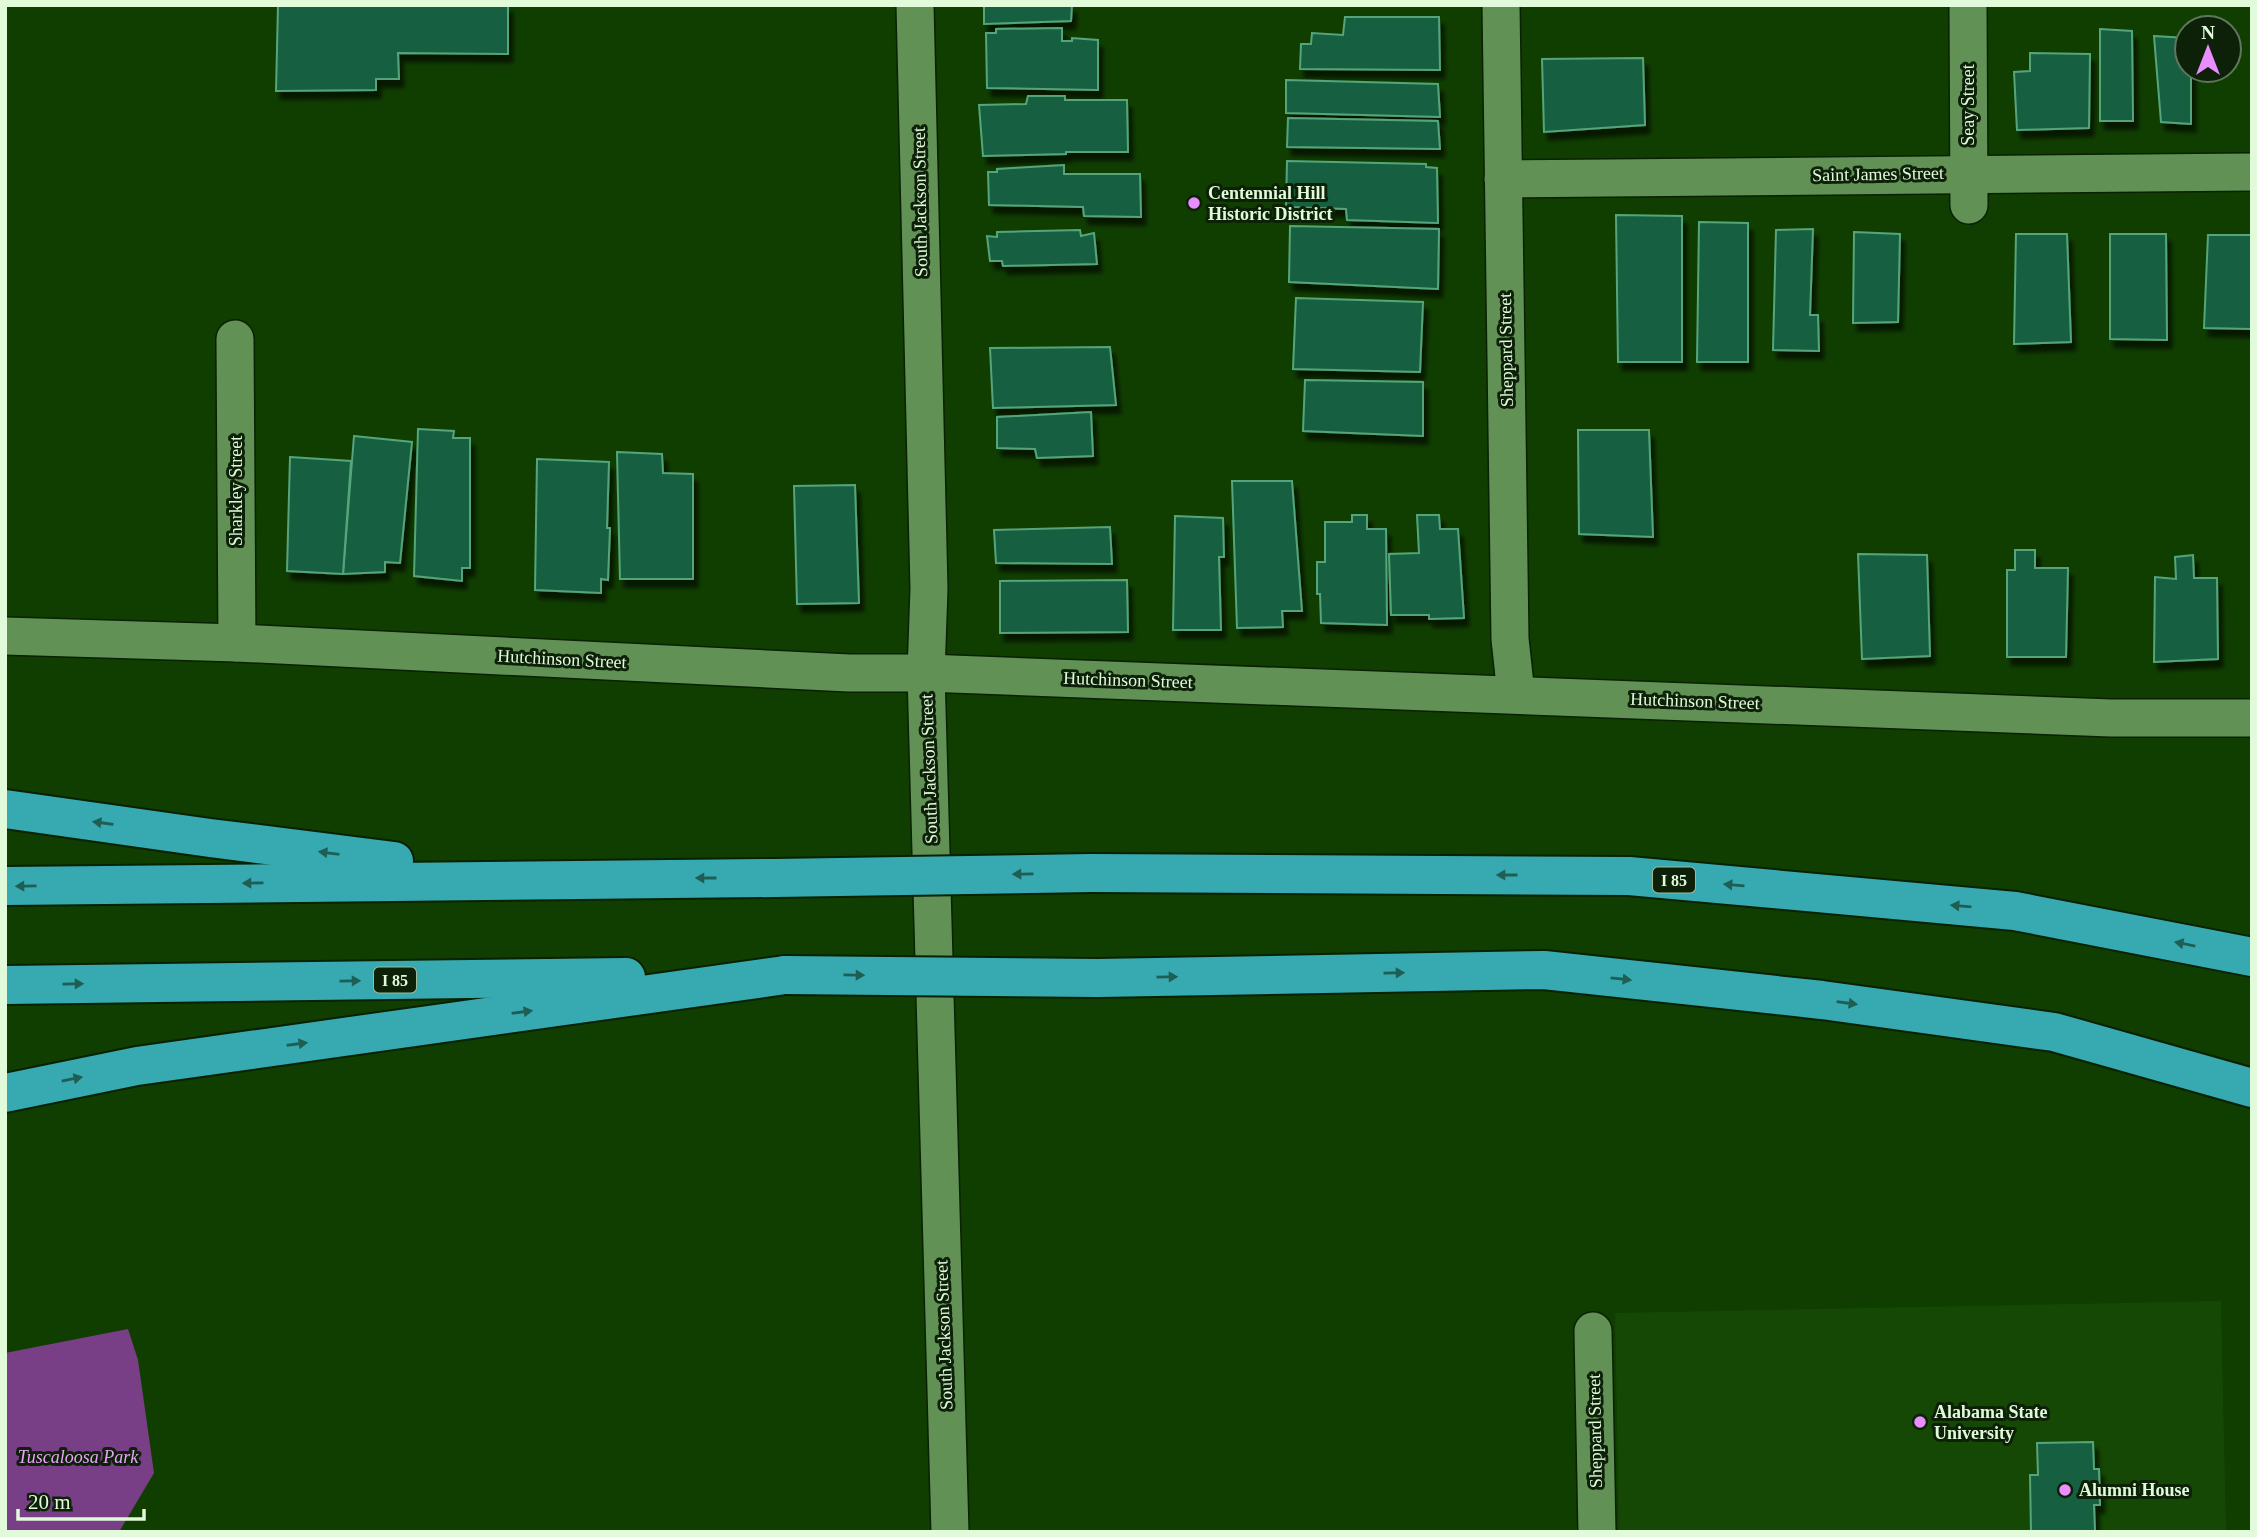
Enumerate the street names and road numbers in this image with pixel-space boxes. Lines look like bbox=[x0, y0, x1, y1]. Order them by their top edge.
street label: Seay Street bbox=[1958, 64, 1978, 146]
street label: South Jackson Street bbox=[909, 127, 931, 277]
street label: Saint James Street bbox=[1812, 163, 1944, 185]
street label: Sheppard Street bbox=[1495, 293, 1517, 407]
street label: Sharkley Street bbox=[226, 436, 246, 546]
street label: Hutchinson Street bbox=[497, 646, 627, 672]
street label: Hutchinson Street bbox=[1063, 668, 1193, 692]
street label: Hutchinson Street bbox=[1630, 689, 1760, 713]
street label: South Jackson Street bbox=[916, 694, 942, 844]
road number: I 85 bbox=[1653, 867, 1695, 892]
road number: I 85 bbox=[374, 968, 416, 992]
street label: South Jackson Street bbox=[931, 1260, 957, 1410]
street label: Sheppard Street bbox=[1584, 1374, 1606, 1488]

